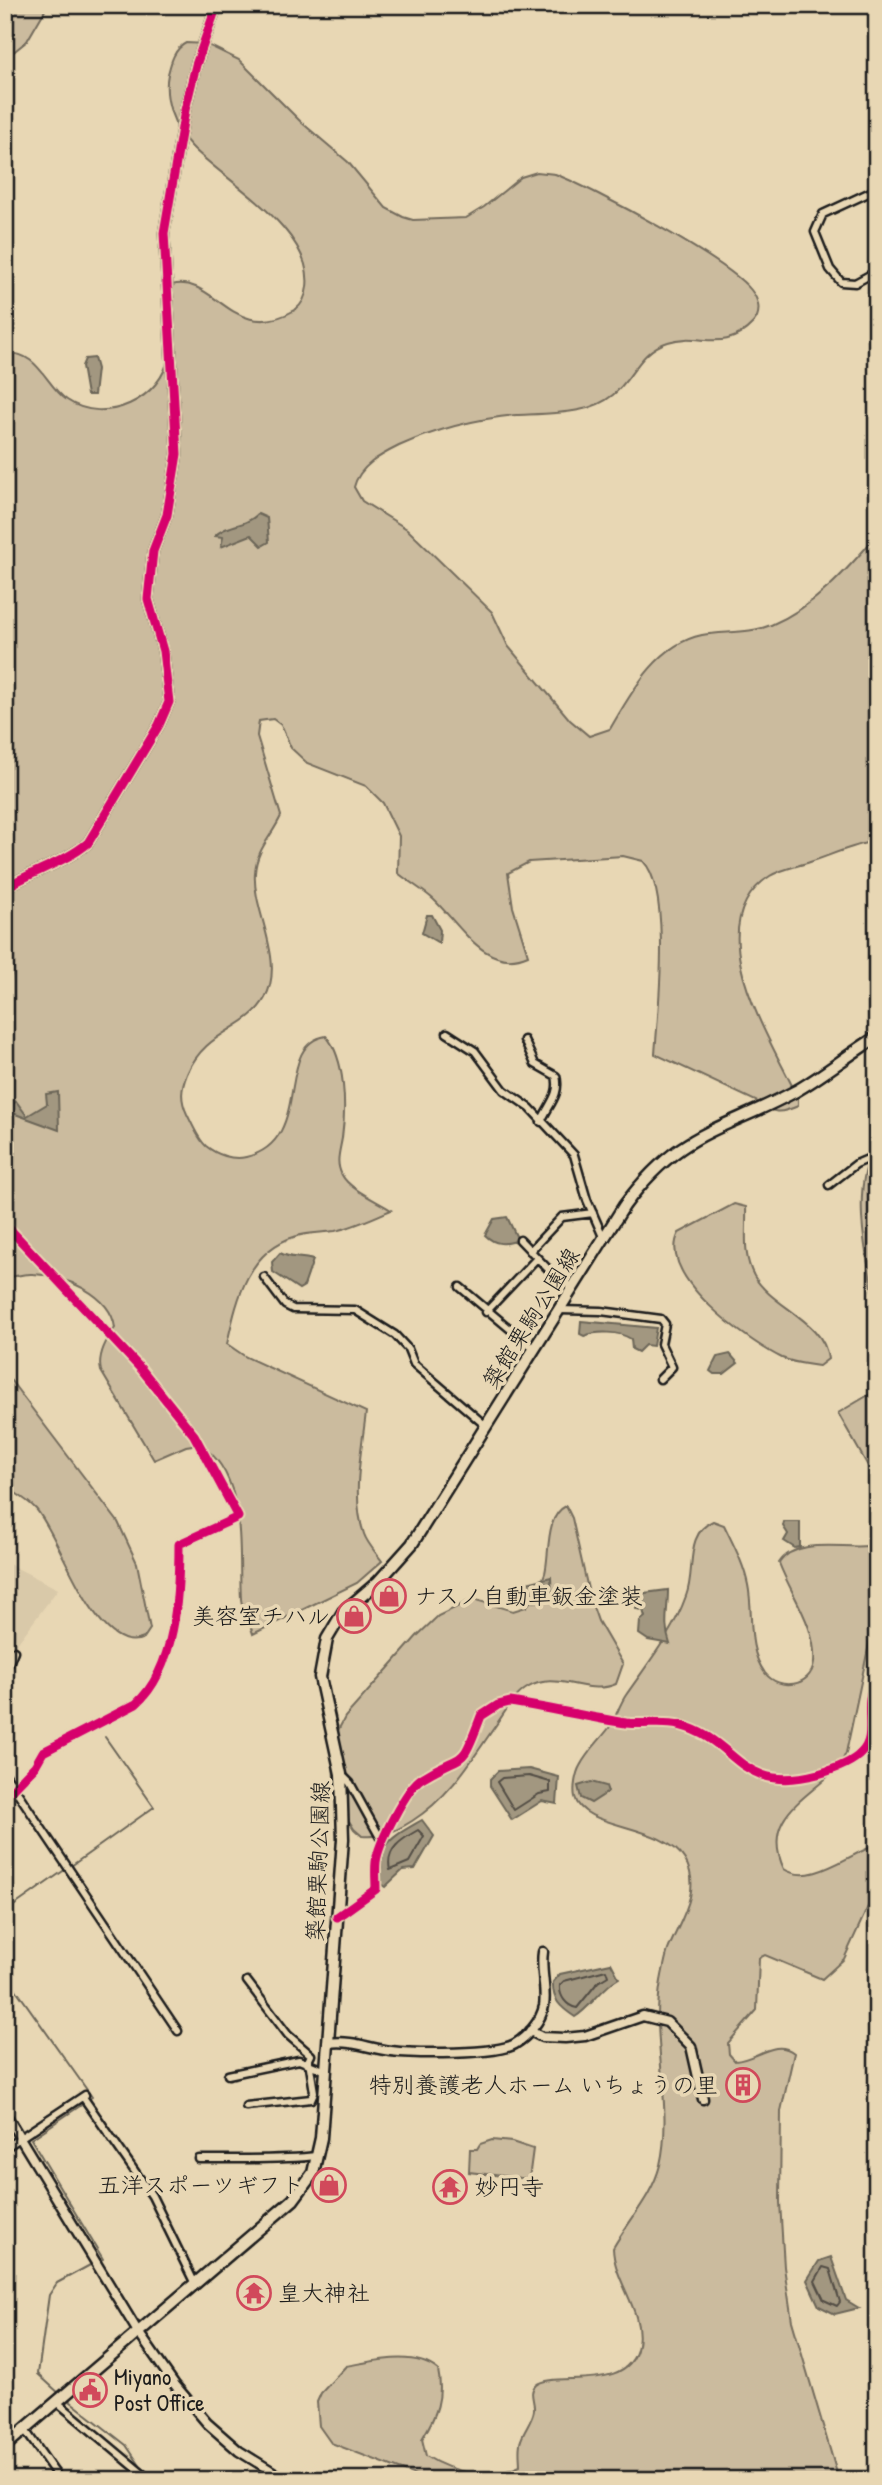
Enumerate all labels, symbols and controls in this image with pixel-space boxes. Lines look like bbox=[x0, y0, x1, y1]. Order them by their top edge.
street label: 築館栗駒公園線 bbox=[475, 1241, 586, 1394]
shop icon: ナスノ自動車鈑金塗装 bbox=[370, 1577, 408, 1615]
place label: ナスノ自動車鈑金塗装 bbox=[414, 1580, 643, 1611]
shop icon: 美容室チハル bbox=[335, 1597, 373, 1635]
place label: 美容室チハル bbox=[192, 1600, 330, 1631]
street label: 築館栗駒公園線 bbox=[299, 1780, 336, 1942]
building icon: 特別養護老人ホーム いちょうの里 bbox=[724, 2066, 762, 2104]
place label: 特別養護老人ホーム いちょうの里 bbox=[369, 2069, 718, 2100]
shop icon: 五洋スポーツギフト bbox=[310, 2166, 348, 2204]
temple icon: 妙円寺 bbox=[431, 2168, 469, 2206]
place label: 五洋スポーツギフト bbox=[97, 2169, 304, 2200]
place label: 妙円寺 bbox=[475, 2171, 544, 2202]
temple icon: 皇大神社 bbox=[235, 2274, 273, 2312]
place label: 皇大神社 bbox=[278, 2277, 370, 2308]
place label: Miyano Post Office bbox=[114, 2361, 204, 2418]
public building icon: Miyano Post Office bbox=[71, 2371, 109, 2409]

